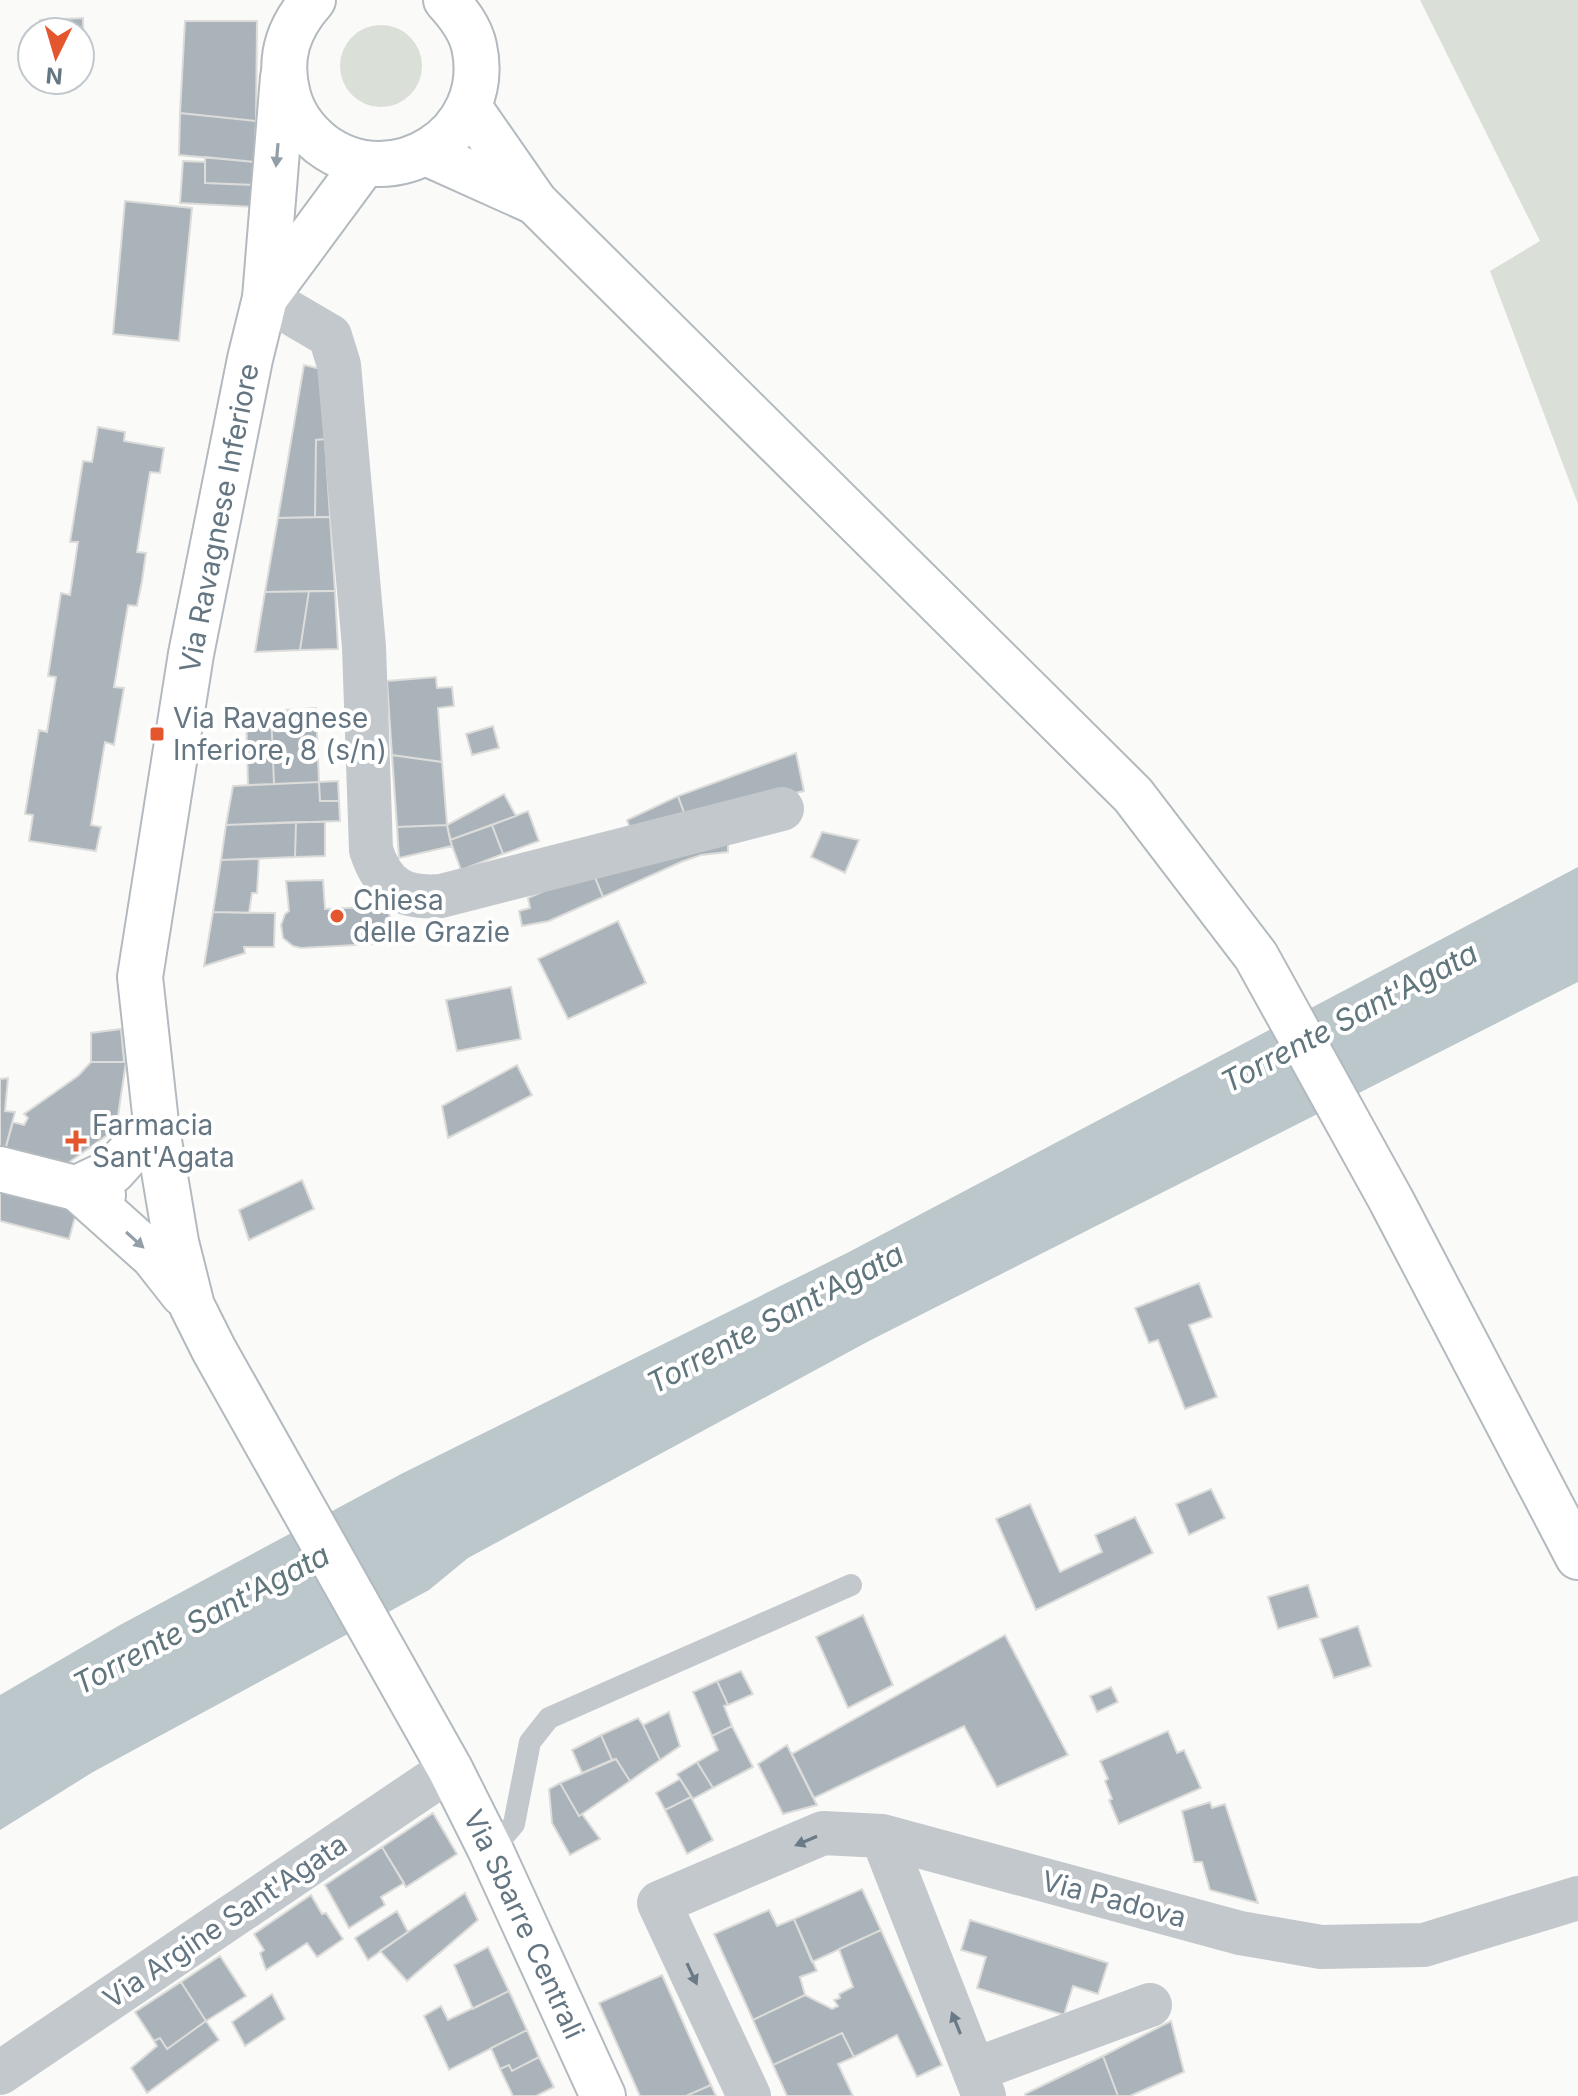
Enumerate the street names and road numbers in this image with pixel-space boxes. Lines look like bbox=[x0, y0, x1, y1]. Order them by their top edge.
street label: Via Ravagnese Inferiore bbox=[172, 361, 266, 675]
street label: Via Sbarre Centrali bbox=[456, 1804, 592, 2044]
street label: Via Argine Sant'Agata bbox=[97, 1827, 353, 2015]
street label: Via Padova bbox=[1038, 1863, 1190, 1935]

